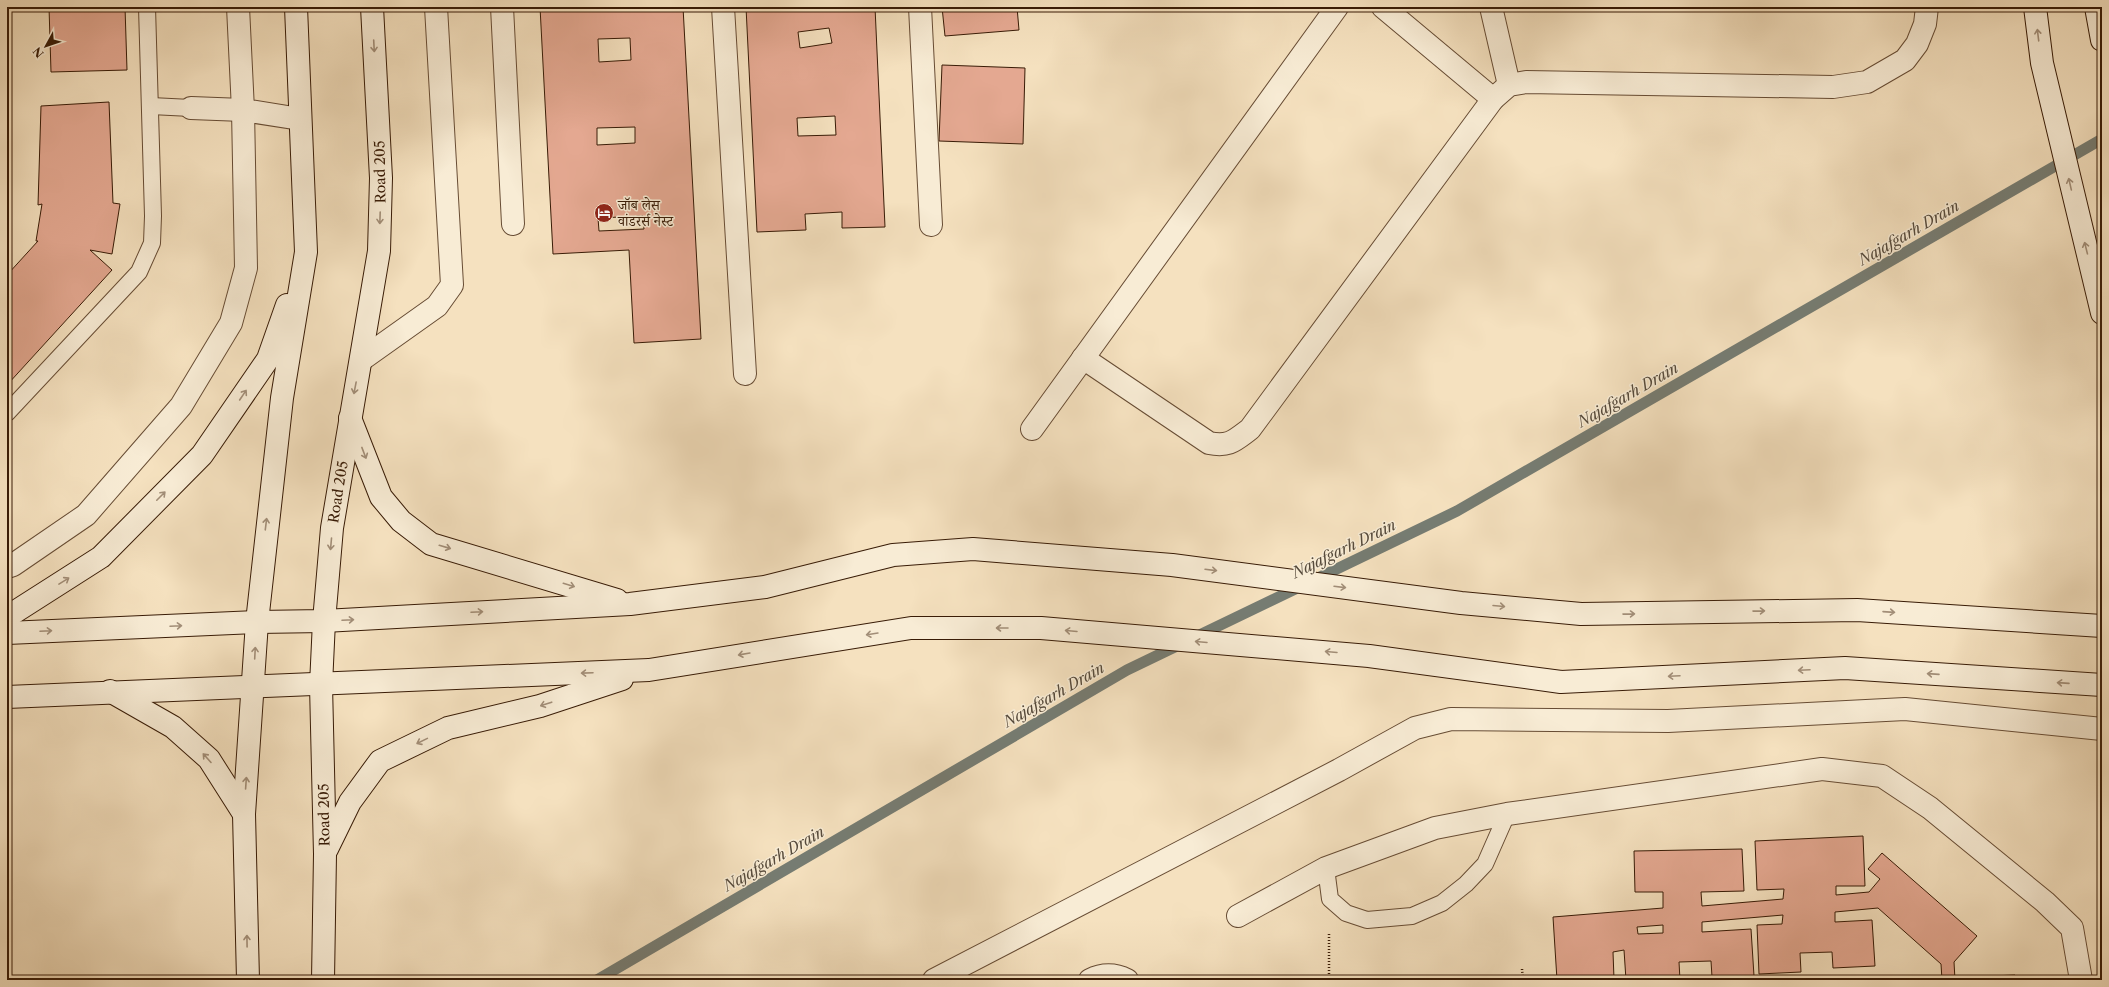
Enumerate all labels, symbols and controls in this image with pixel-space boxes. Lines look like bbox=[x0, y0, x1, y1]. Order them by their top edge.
north arrow bbox=[26, 26, 66, 66]
one-way arrow bbox=[2035, 29, 2042, 42]
one-way arrow bbox=[370, 39, 378, 52]
text: N bbox=[30, 44, 47, 61]
street label: Road 205 bbox=[370, 140, 390, 204]
one-way arrow bbox=[2066, 178, 2074, 191]
place label: जॉब लेस वांडरर्स नेस्ट bbox=[617, 196, 674, 230]
water label: Najafgarh Drain bbox=[1854, 196, 1963, 270]
hotel icon: जॉब लेस वांडरर्स नेस्ट bbox=[593, 202, 615, 224]
one-way arrow bbox=[376, 211, 384, 224]
one-way arrow bbox=[2082, 242, 2089, 255]
water label: Najafgarh Drain bbox=[1573, 358, 1682, 432]
one-way arrow bbox=[351, 381, 359, 394]
one-way arrow bbox=[239, 390, 247, 401]
one-way arrow bbox=[360, 447, 368, 459]
street label: Road 205 bbox=[324, 460, 352, 524]
one-way arrow bbox=[156, 491, 166, 501]
water label: Najafgarh Drain bbox=[1288, 515, 1399, 582]
one-way arrow bbox=[263, 518, 270, 531]
one-way arrow bbox=[327, 537, 334, 550]
one-way arrow bbox=[438, 544, 451, 551]
one-way arrow bbox=[1204, 566, 1217, 574]
one-way arrow bbox=[58, 577, 69, 585]
one-way arrow bbox=[562, 582, 575, 589]
one-way arrow bbox=[1333, 583, 1346, 591]
one-way arrow bbox=[1492, 603, 1505, 610]
one-way arrow bbox=[1752, 608, 1765, 615]
one-way arrow bbox=[1882, 608, 1895, 616]
one-way arrow bbox=[471, 609, 484, 616]
one-way arrow bbox=[1622, 610, 1635, 617]
one-way arrow bbox=[341, 616, 354, 623]
one-way arrow bbox=[169, 622, 182, 629]
one-way arrow bbox=[996, 624, 1009, 632]
one-way arrow bbox=[1065, 627, 1078, 634]
one-way arrow bbox=[39, 628, 52, 635]
one-way arrow bbox=[866, 630, 879, 638]
one-way arrow bbox=[1195, 638, 1208, 645]
one-way arrow bbox=[251, 647, 258, 660]
one-way arrow bbox=[1325, 649, 1338, 656]
one-way arrow bbox=[738, 650, 751, 658]
water label: Najafgarh Drain bbox=[999, 658, 1108, 732]
one-way arrow bbox=[1798, 666, 1811, 674]
one-way arrow bbox=[581, 669, 594, 677]
one-way arrow bbox=[1927, 670, 1940, 677]
one-way arrow bbox=[1668, 673, 1681, 680]
one-way arrow bbox=[2057, 679, 2070, 686]
one-way arrow bbox=[540, 700, 552, 708]
one-way arrow bbox=[416, 738, 428, 745]
one-way arrow bbox=[203, 753, 212, 764]
one-way arrow bbox=[243, 777, 250, 790]
street label: Road 205 bbox=[314, 783, 334, 847]
water label: Najafgarh Drain bbox=[719, 822, 828, 896]
one-way arrow bbox=[244, 935, 251, 948]

